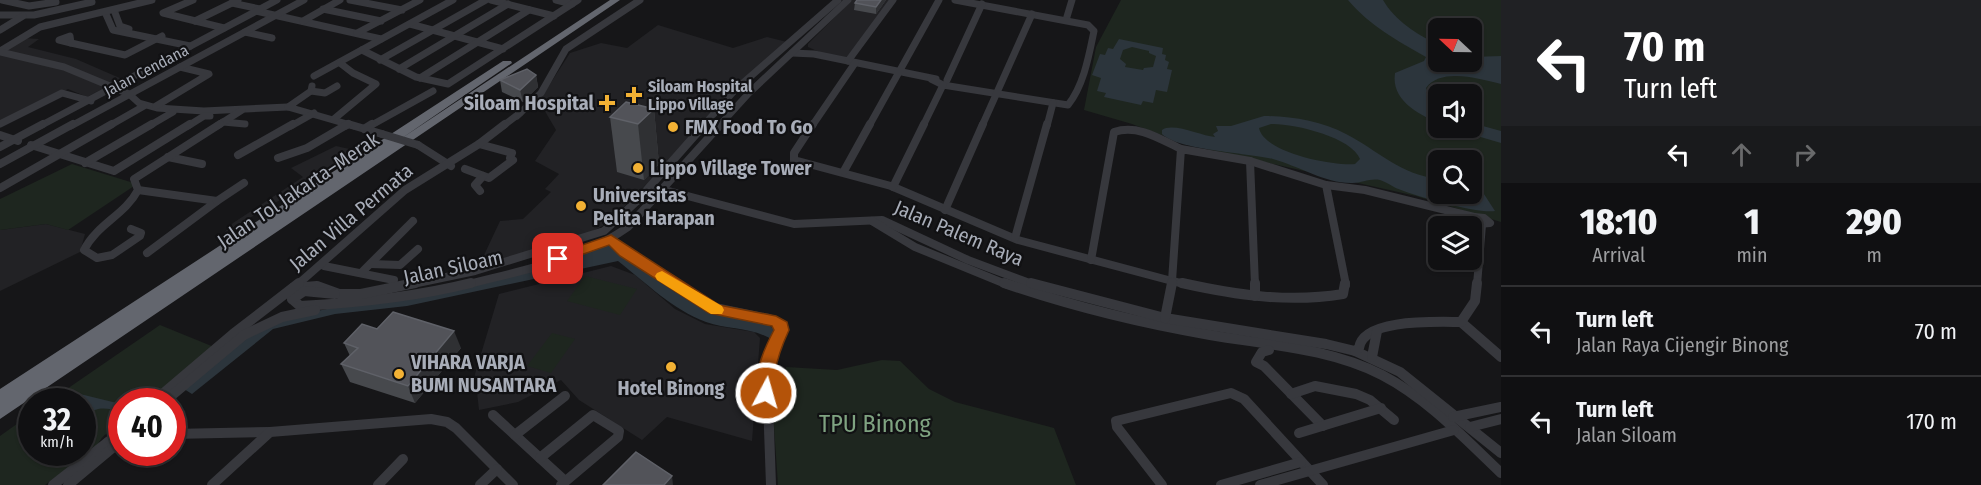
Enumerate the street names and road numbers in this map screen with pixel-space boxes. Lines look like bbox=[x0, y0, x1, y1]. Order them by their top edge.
street label: Jalan Cendana bbox=[101, 40, 192, 101]
street label: Jalan Tol Jakarta–Merak bbox=[213, 127, 384, 253]
street label: Jalan Villa Permata bbox=[284, 158, 418, 276]
street label: Jalan Palem Raya bbox=[891, 195, 1027, 271]
street label: Jalan Siloam bbox=[401, 245, 505, 289]

